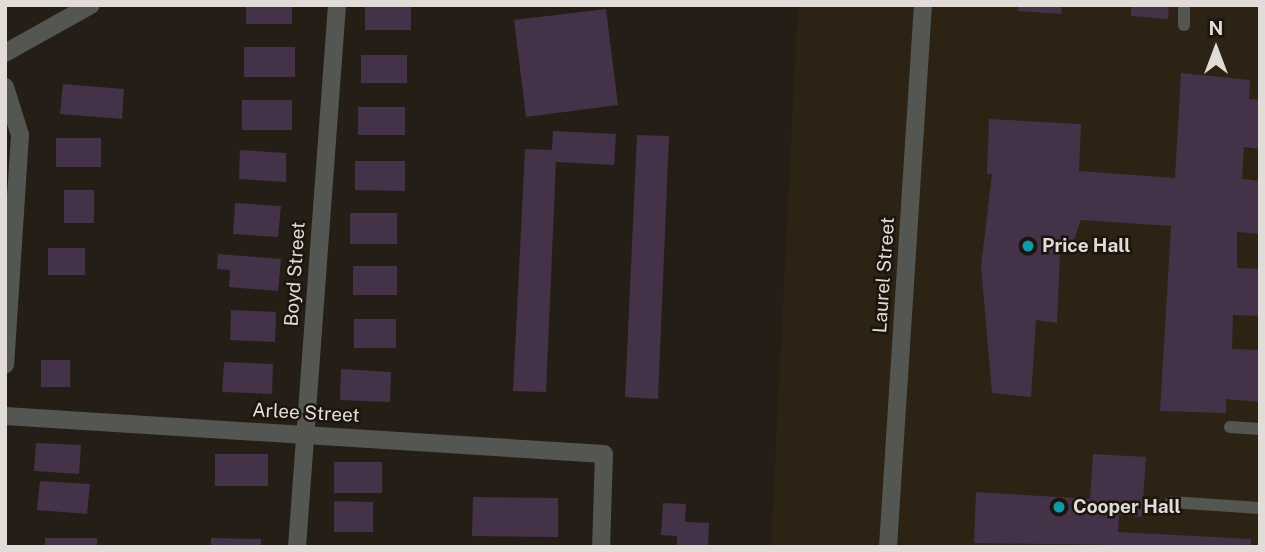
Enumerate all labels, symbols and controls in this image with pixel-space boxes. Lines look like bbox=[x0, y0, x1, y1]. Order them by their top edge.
north arrow bbox=[1181, 14, 1251, 84]
text: N bbox=[1209, 17, 1223, 39]
street label: Laurel Street bbox=[869, 216, 899, 334]
street label: Boyd Street bbox=[280, 221, 310, 327]
place label: Price Hall bbox=[1042, 235, 1130, 257]
marker: Price Hall bbox=[1020, 238, 1036, 254]
street label: Arlee Street bbox=[252, 399, 360, 427]
place label: Cooper Hall bbox=[1073, 496, 1181, 518]
marker: Cooper Hall bbox=[1051, 499, 1067, 515]

